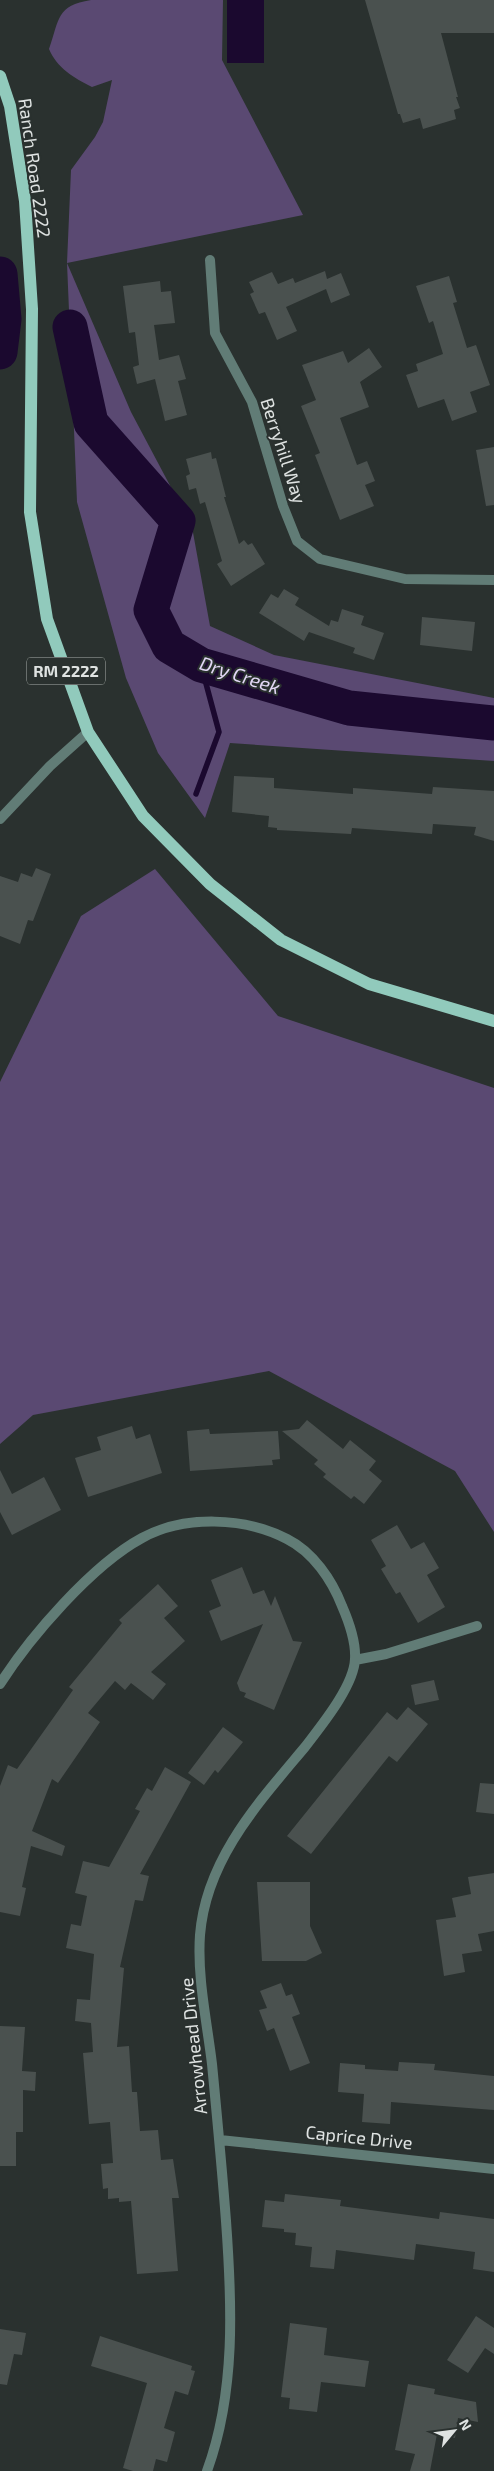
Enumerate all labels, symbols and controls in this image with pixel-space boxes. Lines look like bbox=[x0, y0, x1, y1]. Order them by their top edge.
street label: Ranch Road 2222 bbox=[14, 97, 56, 239]
street label: Berryhill Way bbox=[256, 395, 312, 507]
water label: Dry Creek bbox=[197, 651, 283, 699]
road number: RM 2222 bbox=[27, 658, 105, 684]
street label: Arrowhead Drive bbox=[175, 1977, 211, 2116]
street label: Caprice Drive bbox=[305, 2120, 414, 2154]
north arrow bbox=[429, 2406, 479, 2456]
text: N bbox=[456, 2416, 476, 2433]

